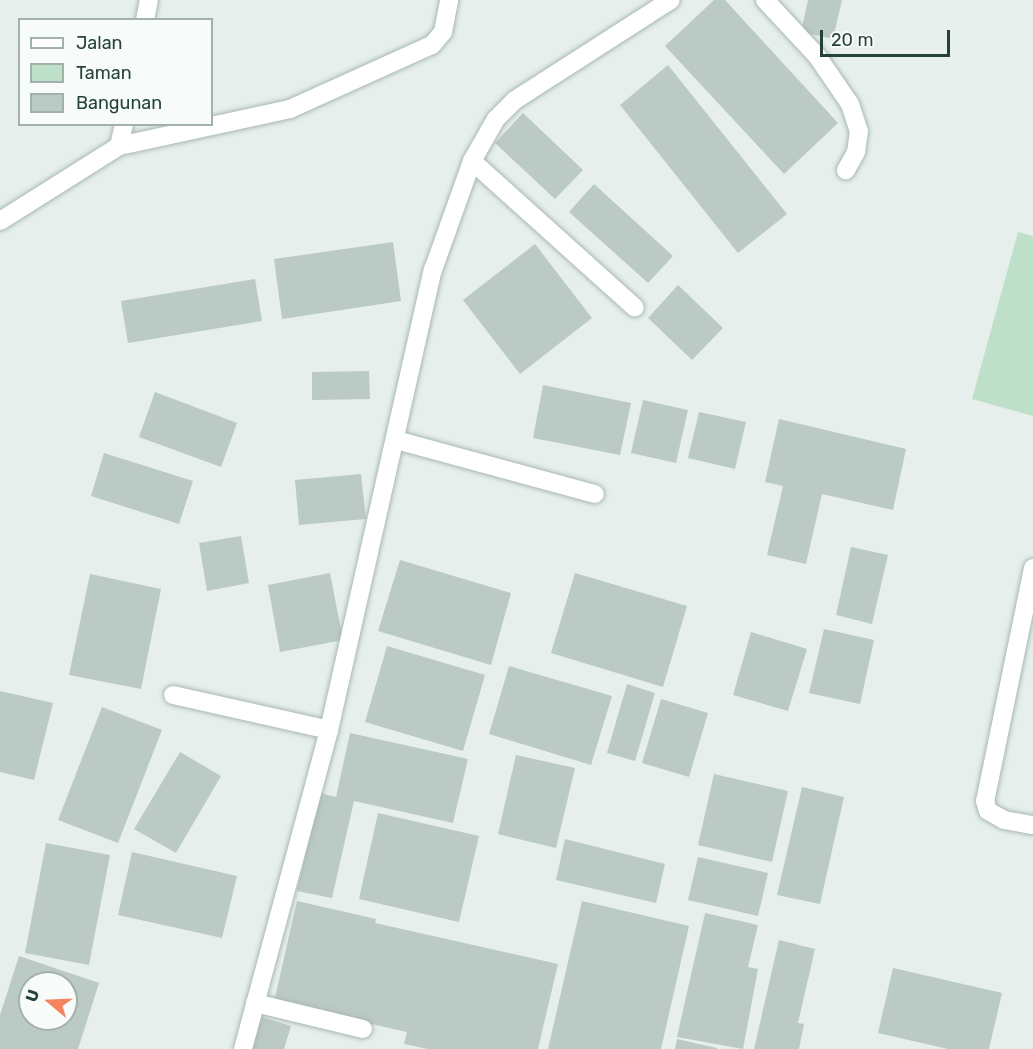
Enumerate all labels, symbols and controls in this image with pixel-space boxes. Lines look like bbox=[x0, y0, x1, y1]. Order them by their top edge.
legend bbox=[18, 18, 213, 126]
scale bar bbox=[823, 18, 954, 56]
text: 20 m bbox=[831, 29, 873, 51]
text: Jalan bbox=[76, 32, 123, 54]
text: Taman bbox=[76, 62, 132, 84]
text: Bangunan bbox=[76, 92, 162, 114]
north arrow bbox=[18, 971, 78, 1031]
text: U bbox=[22, 987, 43, 1004]

